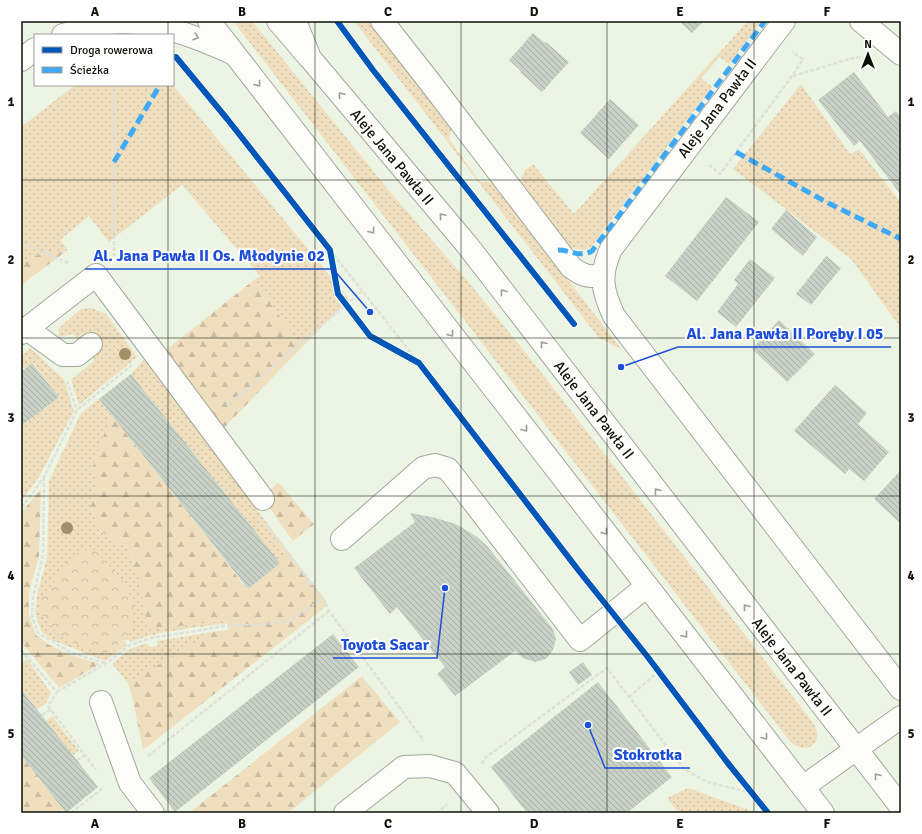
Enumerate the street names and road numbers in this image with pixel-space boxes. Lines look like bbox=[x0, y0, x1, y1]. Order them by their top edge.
street label: Aleje Jana Pawła II bbox=[674, 55, 760, 161]
street label: Aleje Jana Pawła II bbox=[347, 105, 437, 209]
street label: Aleje Jana Pawła II bbox=[550, 357, 638, 463]
street label: Aleje Jana Pawła II bbox=[748, 614, 836, 720]

